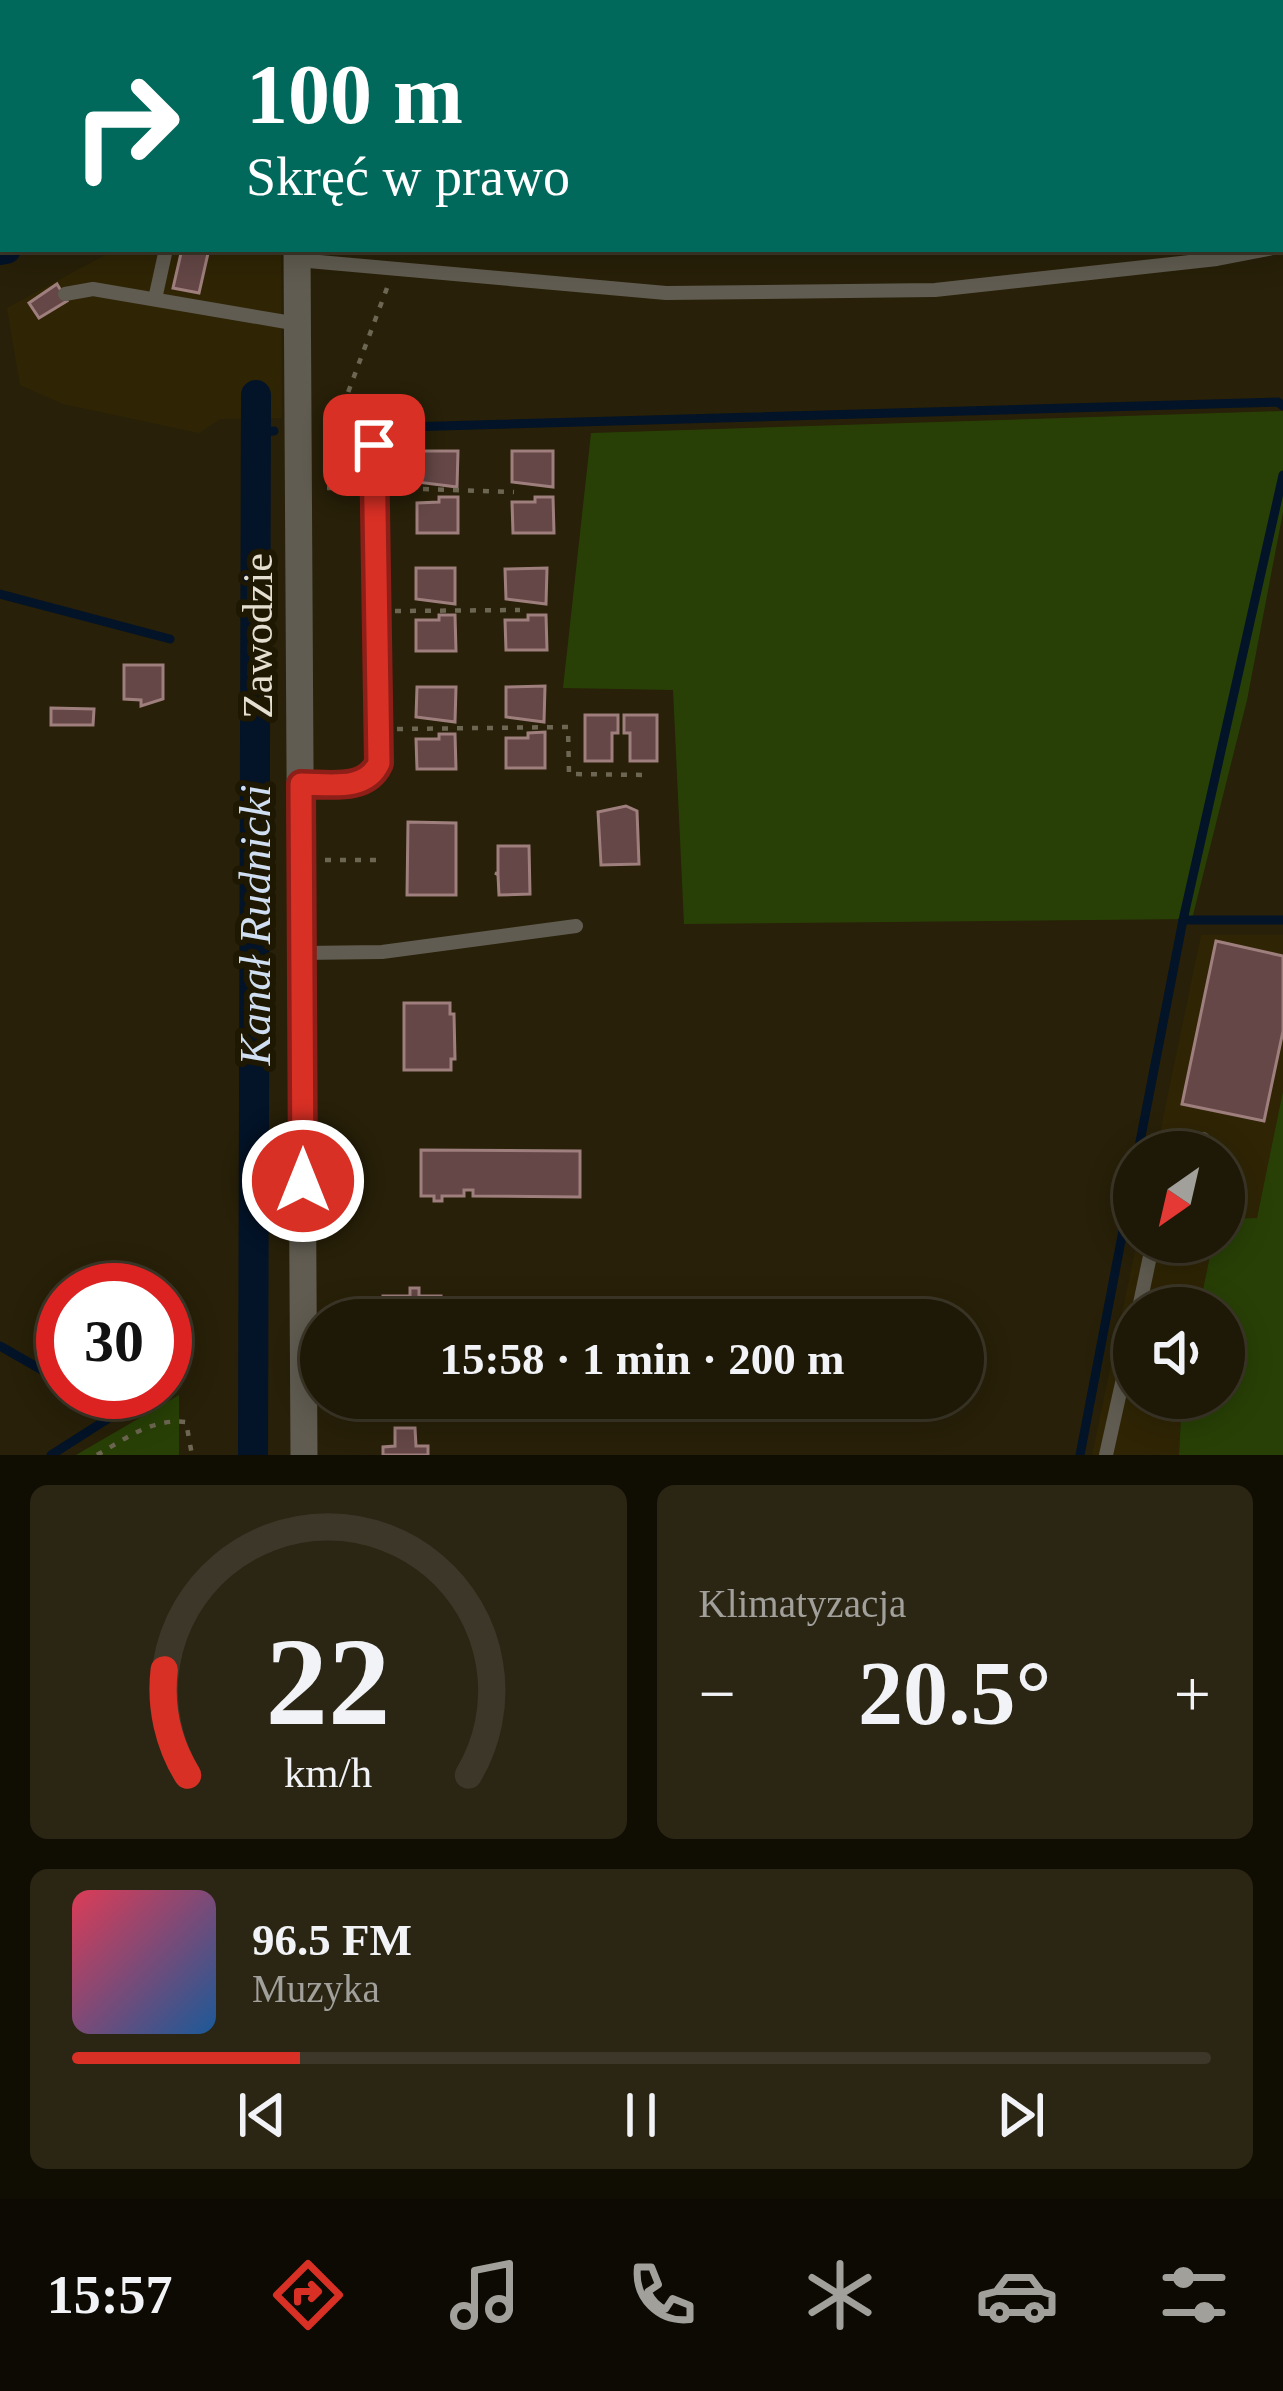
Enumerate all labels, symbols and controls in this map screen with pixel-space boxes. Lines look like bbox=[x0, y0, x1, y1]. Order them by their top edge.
icon: right bbox=[48, 48, 204, 204]
text: 100 m bbox=[246, 48, 463, 141]
text: Skręć w prawo bbox=[246, 147, 570, 207]
pin bbox=[323, 394, 425, 496]
icon: arrive bbox=[341, 412, 407, 478]
street label: Zawodzie bbox=[235, 553, 281, 719]
water label: Kanał Rudnicki bbox=[230, 784, 280, 1067]
position arrow bbox=[240, 1118, 366, 1244]
north arrow bbox=[1113, 1131, 1245, 1263]
map controls bbox=[1113, 1131, 1245, 1419]
speed limit sign: 30 bbox=[36, 1263, 192, 1419]
button: sound bbox=[1113, 1287, 1245, 1419]
text: 15:58 · 1 min · 200 m bbox=[440, 1334, 845, 1384]
text: Klimatyzacja bbox=[699, 1582, 906, 1625]
text: 22 bbox=[266, 1613, 391, 1751]
text: 20.5° bbox=[858, 1644, 1052, 1743]
text: − bbox=[699, 1657, 736, 1730]
text: + bbox=[1174, 1657, 1211, 1730]
text: km/h bbox=[284, 1749, 372, 1796]
text: 96.5 FM bbox=[252, 1915, 412, 1965]
text: Muzyka bbox=[252, 1967, 380, 2010]
icon: previous bbox=[229, 2082, 295, 2148]
icon: pause bbox=[608, 2082, 674, 2148]
icon: next bbox=[988, 2082, 1054, 2148]
icon: directions bbox=[266, 2253, 350, 2337]
icon: music bbox=[443, 2253, 527, 2337]
icon: phone bbox=[620, 2253, 704, 2337]
icon: climate bbox=[798, 2253, 882, 2337]
icon: car bbox=[975, 2253, 1059, 2337]
icon: filters bbox=[1152, 2253, 1236, 2337]
text: 15:57 bbox=[47, 2265, 173, 2325]

